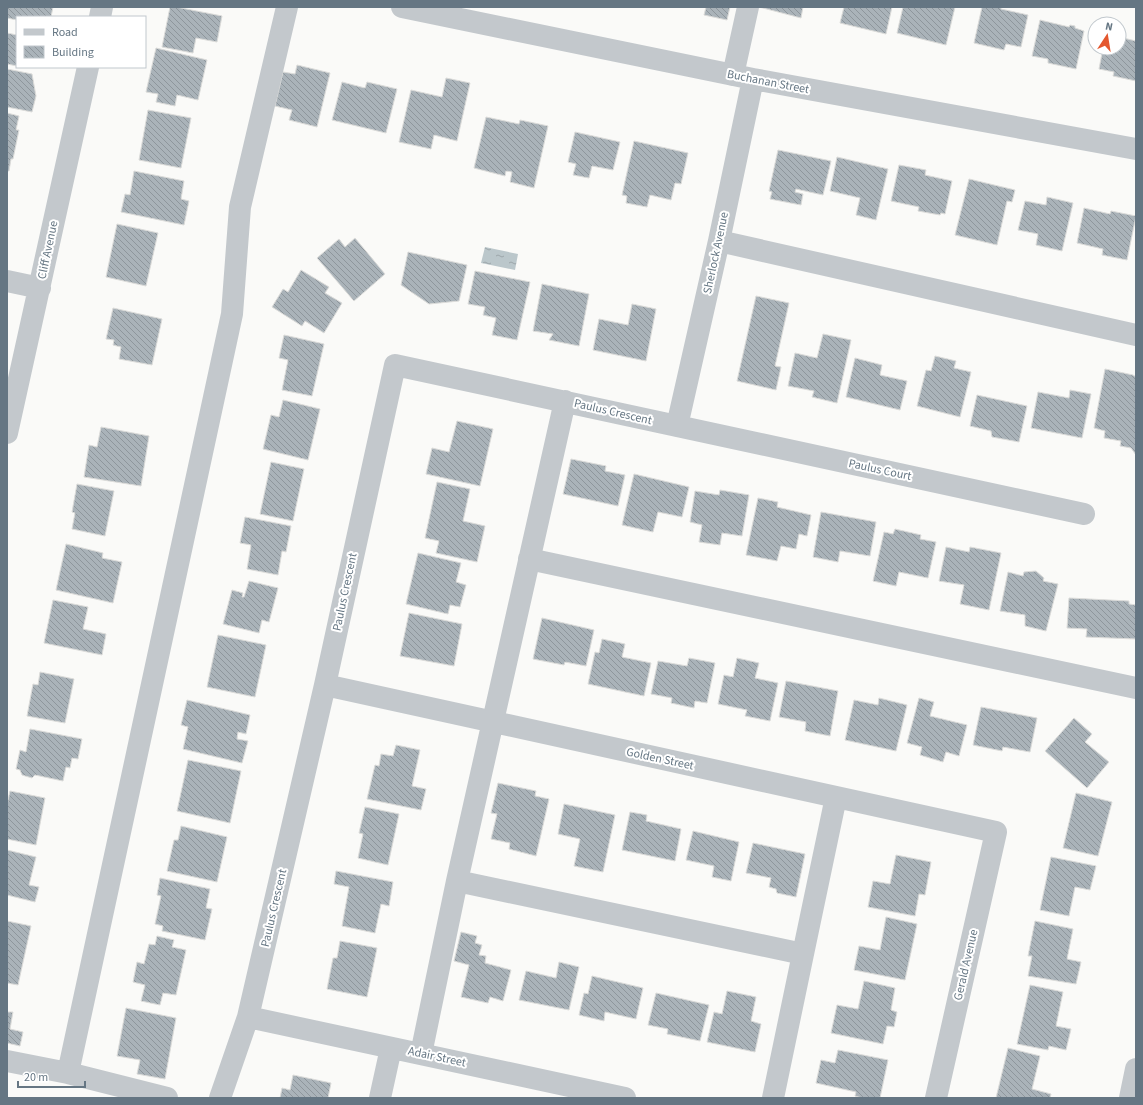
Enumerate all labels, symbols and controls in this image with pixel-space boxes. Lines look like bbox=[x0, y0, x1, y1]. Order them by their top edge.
legend bbox=[16, 16, 146, 68]
north arrow bbox=[1087, 16, 1127, 56]
text: N bbox=[1104, 19, 1114, 35]
text: Road bbox=[52, 24, 78, 41]
text: Building bbox=[52, 44, 94, 61]
street label: Buchanan Street bbox=[726, 66, 810, 98]
street label: Sherlock Avenue bbox=[699, 210, 733, 296]
street label: Cliff Avenue bbox=[34, 219, 62, 281]
street label: Paulus Crescent bbox=[572, 395, 654, 429]
street label: Paulus Court bbox=[847, 455, 913, 485]
street label: Paulus Crescent bbox=[328, 551, 362, 633]
street label: Golden Street bbox=[625, 744, 695, 774]
street label: Paulus Crescent bbox=[257, 867, 291, 949]
street label: Gerald Avenue bbox=[950, 928, 982, 1002]
street label: Adair Street bbox=[406, 1043, 468, 1071]
scale bar bbox=[18, 1063, 85, 1089]
text: 20 m bbox=[24, 1069, 48, 1086]

